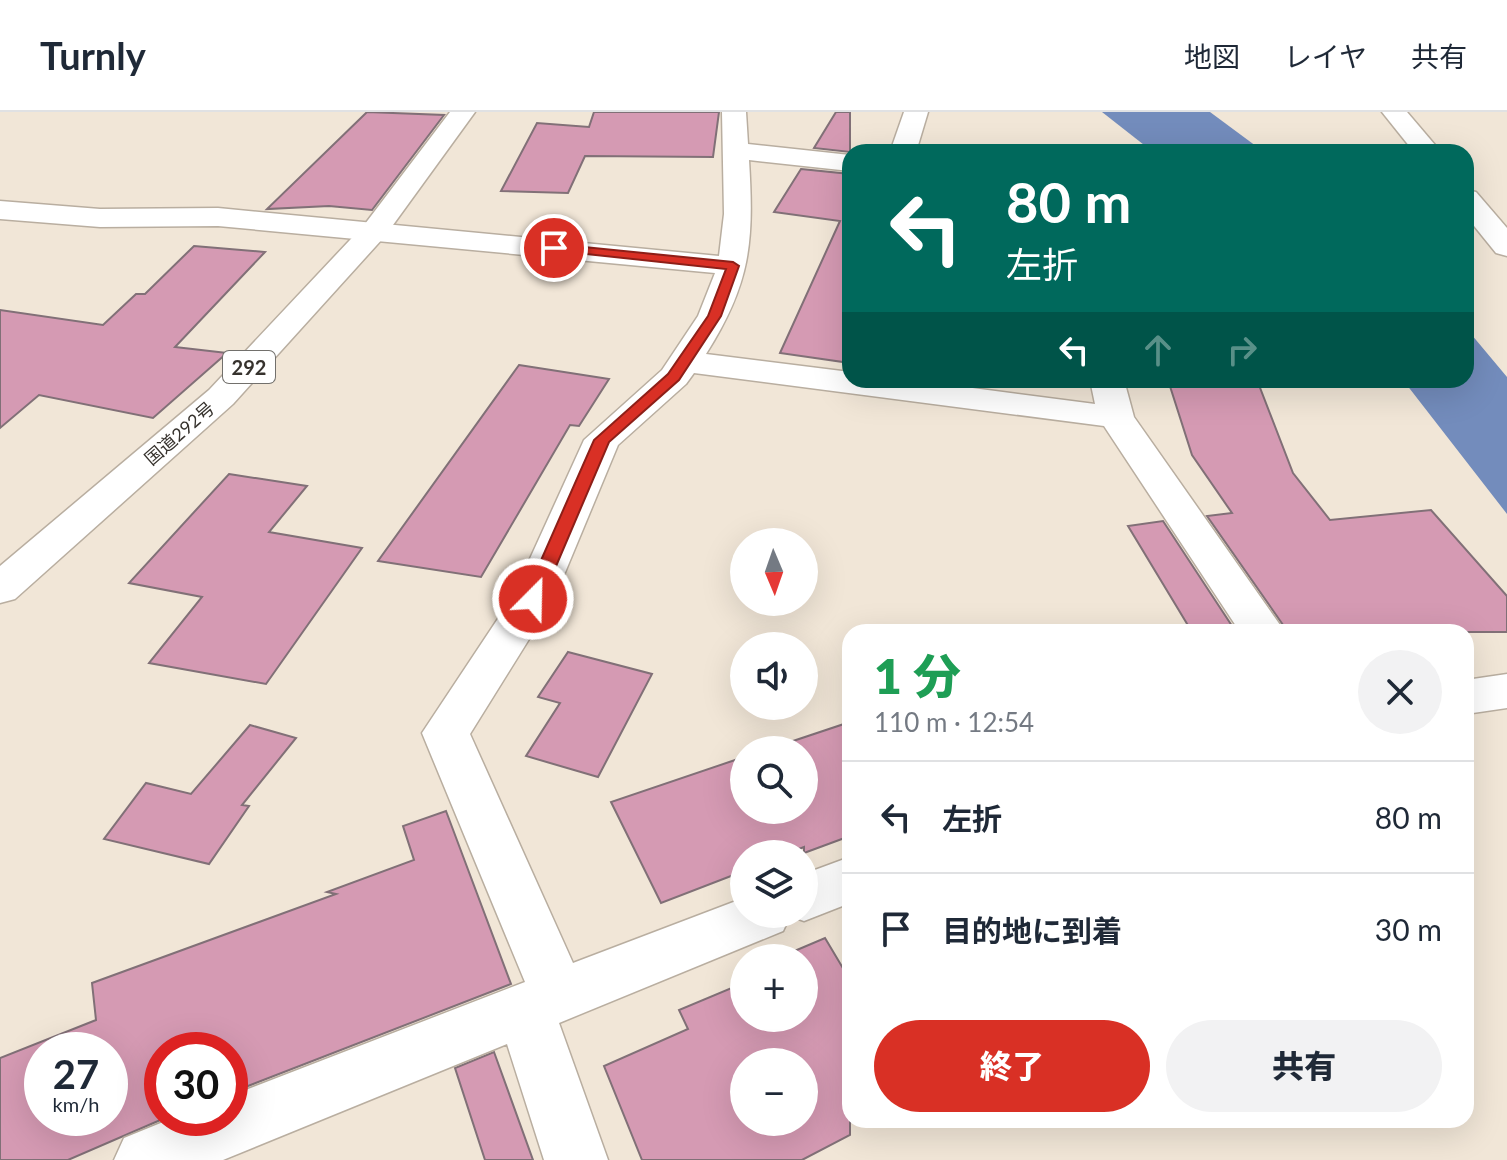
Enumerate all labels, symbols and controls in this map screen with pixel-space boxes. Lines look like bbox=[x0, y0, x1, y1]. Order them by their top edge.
text: Turnly bbox=[40, 32, 146, 78]
text: 地図 bbox=[1184, 39, 1240, 73]
text: レイヤ bbox=[1284, 39, 1367, 73]
text: 共有 bbox=[1411, 39, 1467, 73]
text: 80 m bbox=[1006, 168, 1131, 235]
icon: left bbox=[874, 176, 978, 280]
pin bbox=[520, 214, 588, 282]
icon: arrive bbox=[532, 226, 576, 270]
text: 左折 bbox=[1006, 242, 1078, 286]
icon: left bbox=[1052, 328, 1096, 372]
icon: ahead bbox=[1136, 328, 1180, 372]
icon: right bbox=[1220, 328, 1264, 372]
road number: 292 bbox=[223, 351, 275, 383]
street label: 国道292号 bbox=[140, 397, 218, 469]
north arrow bbox=[730, 528, 818, 616]
map controls bbox=[730, 528, 818, 1136]
position arrow bbox=[491, 557, 575, 641]
button: sound bbox=[730, 632, 818, 720]
text: 1 分 bbox=[874, 647, 961, 704]
button: close bbox=[1358, 650, 1442, 734]
text: 110 m · 12:54 bbox=[874, 706, 1034, 738]
button: search bbox=[730, 736, 818, 824]
icon: left bbox=[874, 795, 918, 839]
text: 80 m bbox=[1375, 799, 1442, 835]
text: 左折 bbox=[942, 800, 1002, 836]
button: layers bbox=[730, 840, 818, 928]
icon: arrive bbox=[874, 907, 918, 951]
text: 30 m bbox=[1375, 911, 1442, 947]
text: 目的地に到着 bbox=[942, 912, 1122, 948]
button: + bbox=[730, 944, 818, 1032]
button: 終了 bbox=[874, 1020, 1150, 1112]
button: 共有 bbox=[1166, 1020, 1442, 1112]
speed limit sign: 30 bbox=[144, 1032, 248, 1136]
button: − bbox=[730, 1048, 818, 1136]
text: 27 bbox=[53, 1050, 99, 1098]
text: km/h bbox=[53, 1092, 99, 1116]

